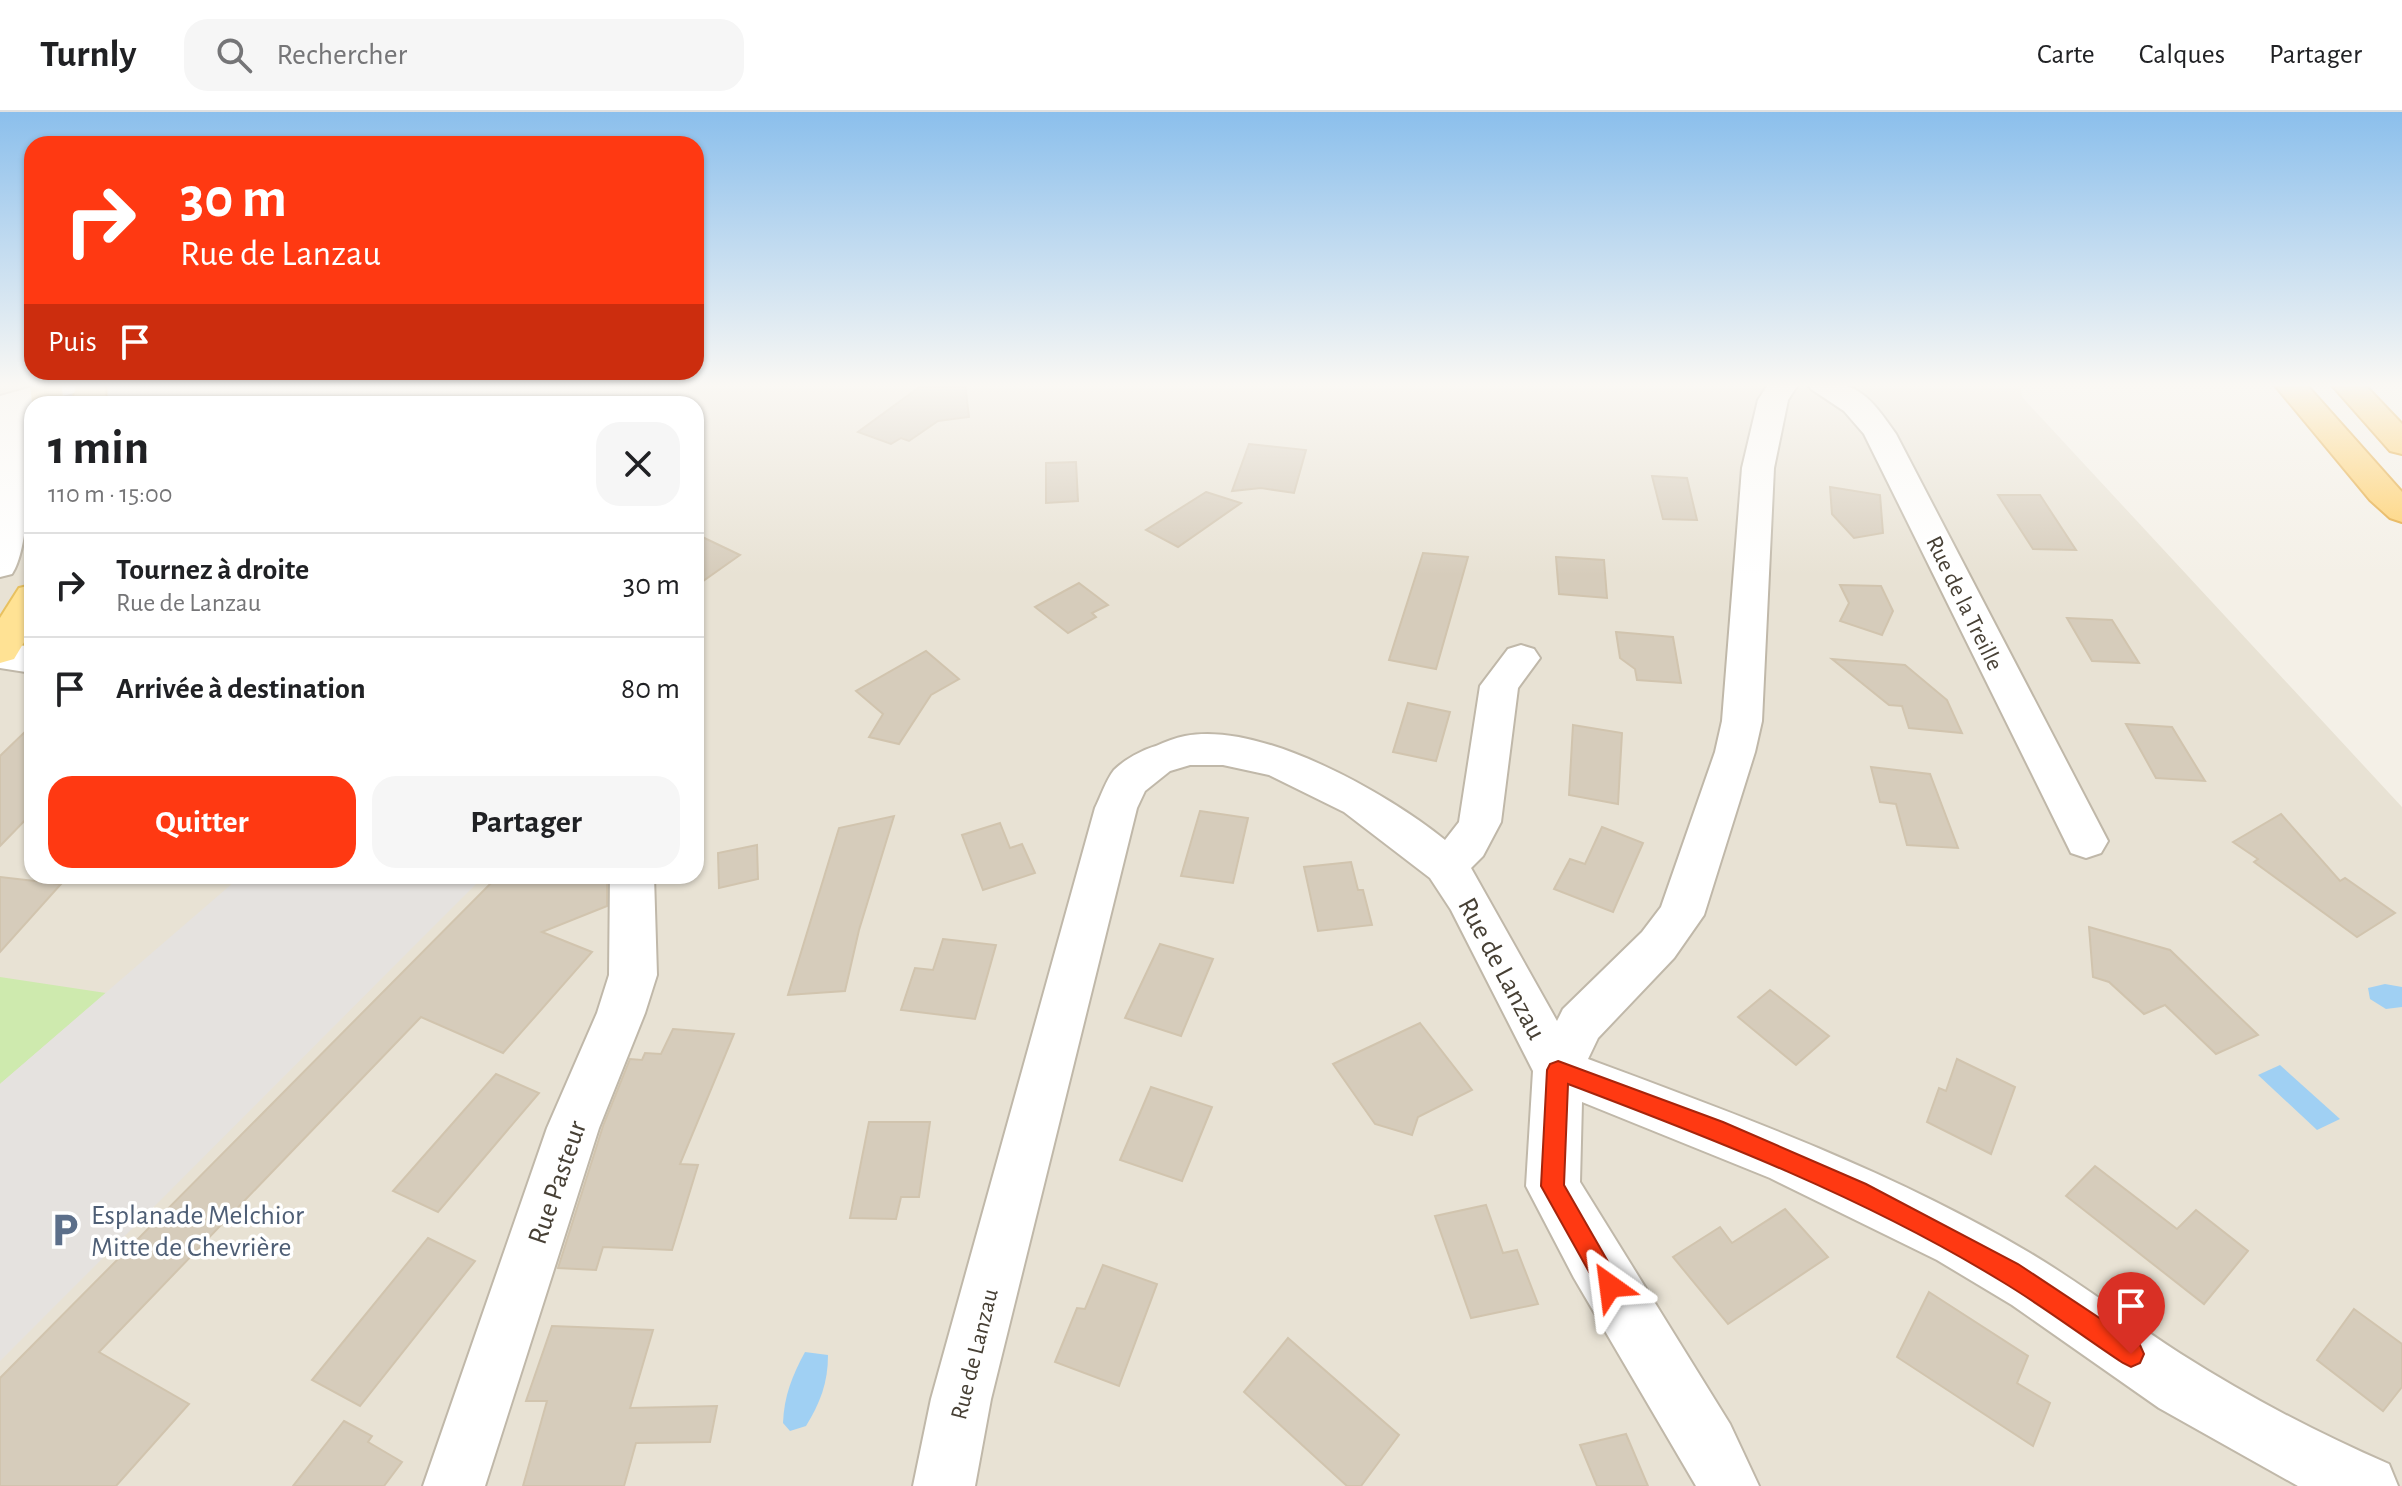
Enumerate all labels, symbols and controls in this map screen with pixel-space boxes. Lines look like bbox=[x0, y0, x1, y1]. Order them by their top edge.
search box bbox=[184, 19, 744, 91]
icon: search bbox=[212, 33, 256, 77]
text: Turnly bbox=[40, 36, 136, 74]
text: Rechercher bbox=[276, 40, 407, 70]
text: Carte bbox=[2037, 41, 2095, 69]
text: Calques bbox=[2139, 41, 2225, 69]
text: Partager bbox=[2269, 41, 2362, 69]
icon: right bbox=[48, 168, 152, 272]
text: 30 m bbox=[180, 171, 287, 227]
text: Rue de Lanzau bbox=[180, 236, 381, 272]
icon: arrive bbox=[113, 320, 157, 364]
text: Puis bbox=[48, 327, 97, 357]
button: close bbox=[596, 422, 680, 506]
text: 1 min bbox=[48, 425, 149, 473]
text: 110 m · 15:00 bbox=[48, 481, 172, 507]
street label: Rue de la Treille bbox=[1921, 532, 2007, 674]
text: Tournez à droite bbox=[116, 555, 309, 585]
icon: right bbox=[48, 563, 92, 607]
text: 30 m bbox=[623, 570, 680, 600]
text: Rue de Lanzau bbox=[116, 590, 261, 616]
icon: arrive bbox=[48, 667, 92, 711]
text: Arrivée à destination bbox=[116, 674, 366, 704]
text: 80 m bbox=[621, 674, 680, 704]
button: Quitter bbox=[48, 776, 356, 868]
button: Partager bbox=[372, 776, 680, 868]
street label: Rue de Lanzau bbox=[1452, 893, 1550, 1045]
street label: Rue Pasteur bbox=[524, 1117, 592, 1248]
place label: Esplanade Melchior Mitte de Chevrière bbox=[91, 1202, 304, 1262]
parking icon: Esplanade Melchior Mitte de Chevrière bbox=[46, 1211, 84, 1249]
position arrow bbox=[1568, 1244, 1652, 1328]
pin bbox=[2097, 1272, 2165, 1354]
icon: arrive bbox=[2109, 1284, 2153, 1328]
street label: Rue de Lanzau bbox=[947, 1286, 1003, 1422]

